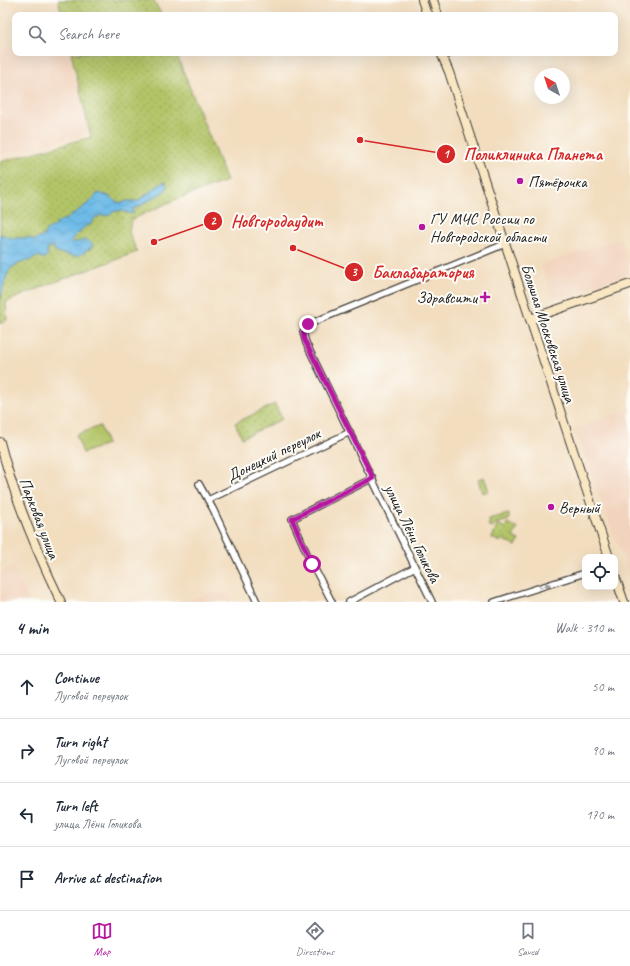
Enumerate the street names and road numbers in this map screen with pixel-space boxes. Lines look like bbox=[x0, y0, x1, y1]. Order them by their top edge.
street label: Большая Московская улица bbox=[516, 261, 580, 406]
street label: Донецкий переулок bbox=[223, 423, 325, 486]
street label: Парковая улица bbox=[14, 475, 64, 563]
street label: улица Лёни Голикова bbox=[379, 480, 445, 587]

